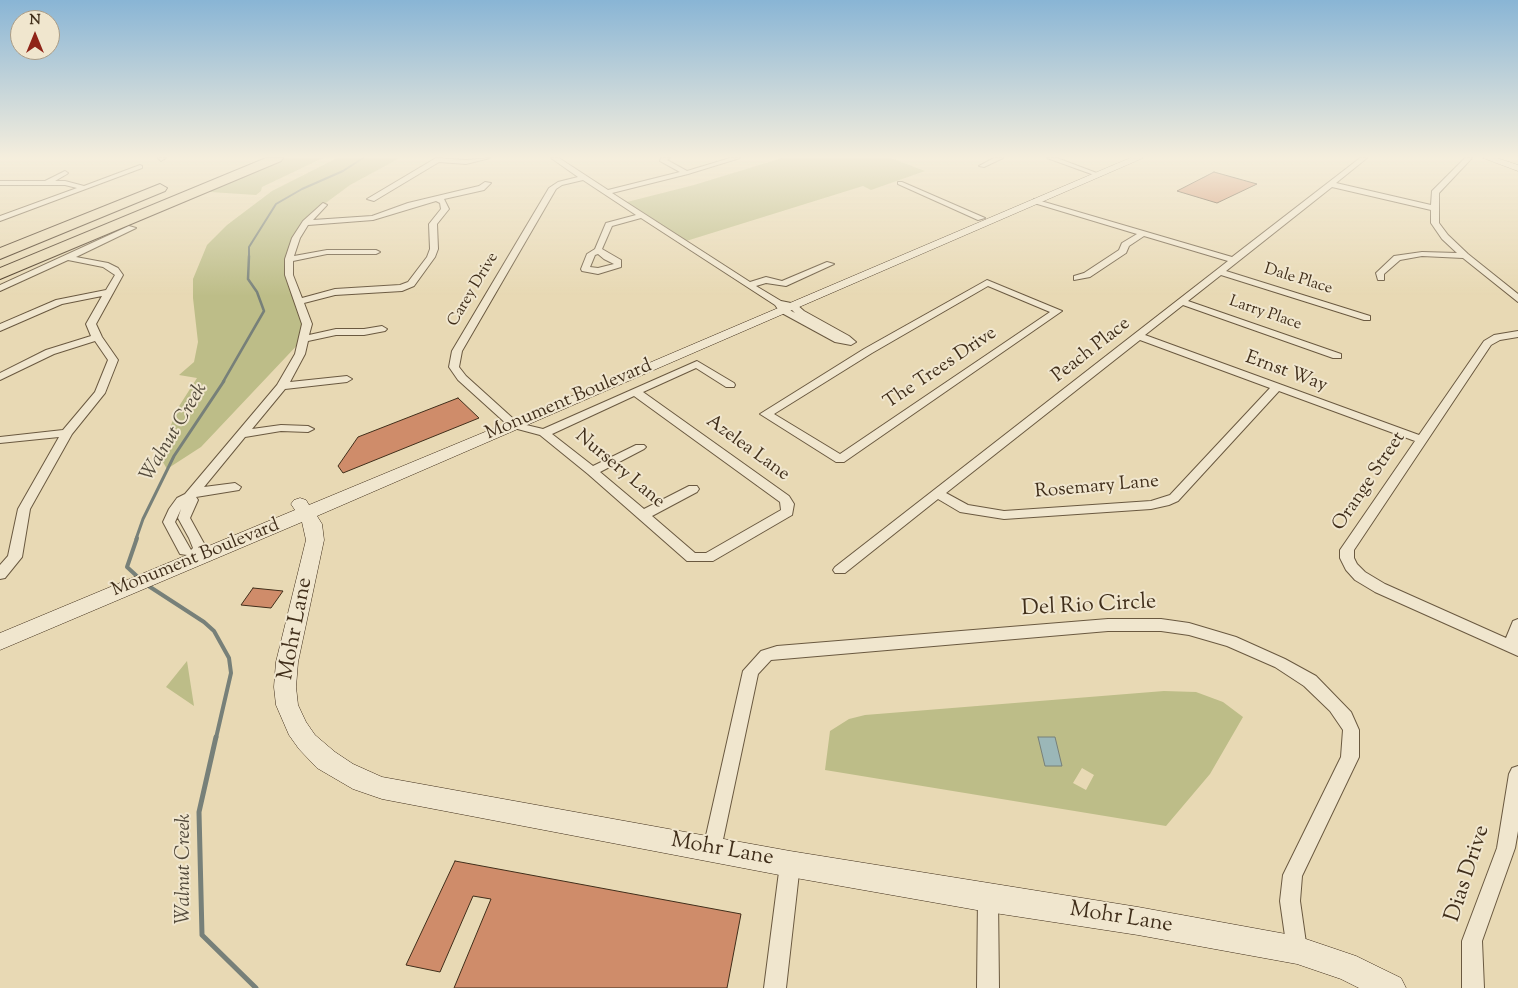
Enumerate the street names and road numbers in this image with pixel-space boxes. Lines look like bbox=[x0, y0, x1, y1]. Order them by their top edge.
street label: Carey Drive bbox=[444, 250, 504, 330]
street label: Dale Place bbox=[1261, 261, 1335, 299]
street label: Larry Place bbox=[1226, 293, 1304, 335]
street label: Peach Place bbox=[1048, 313, 1136, 389]
street label: The Trees Drive bbox=[880, 323, 1002, 415]
street label: Ernst Way bbox=[1242, 348, 1330, 398]
street label: Monument Boulevard bbox=[482, 356, 656, 446]
street label: Azelea Lane bbox=[701, 411, 793, 487]
street label: Nursery Lane bbox=[569, 426, 669, 514]
street label: Orange Street bbox=[1329, 428, 1411, 536]
street label: Rosemary Lane bbox=[1034, 471, 1160, 505]
street label: Monument Boulevard bbox=[109, 515, 283, 603]
street label: Mohr Lane bbox=[274, 575, 320, 683]
street label: Del Rio Circle bbox=[1021, 590, 1157, 624]
street label: Dias Drive bbox=[1441, 822, 1497, 926]
street label: Mohr Lane bbox=[669, 829, 775, 873]
street label: Mohr Lane bbox=[1068, 898, 1174, 940]

